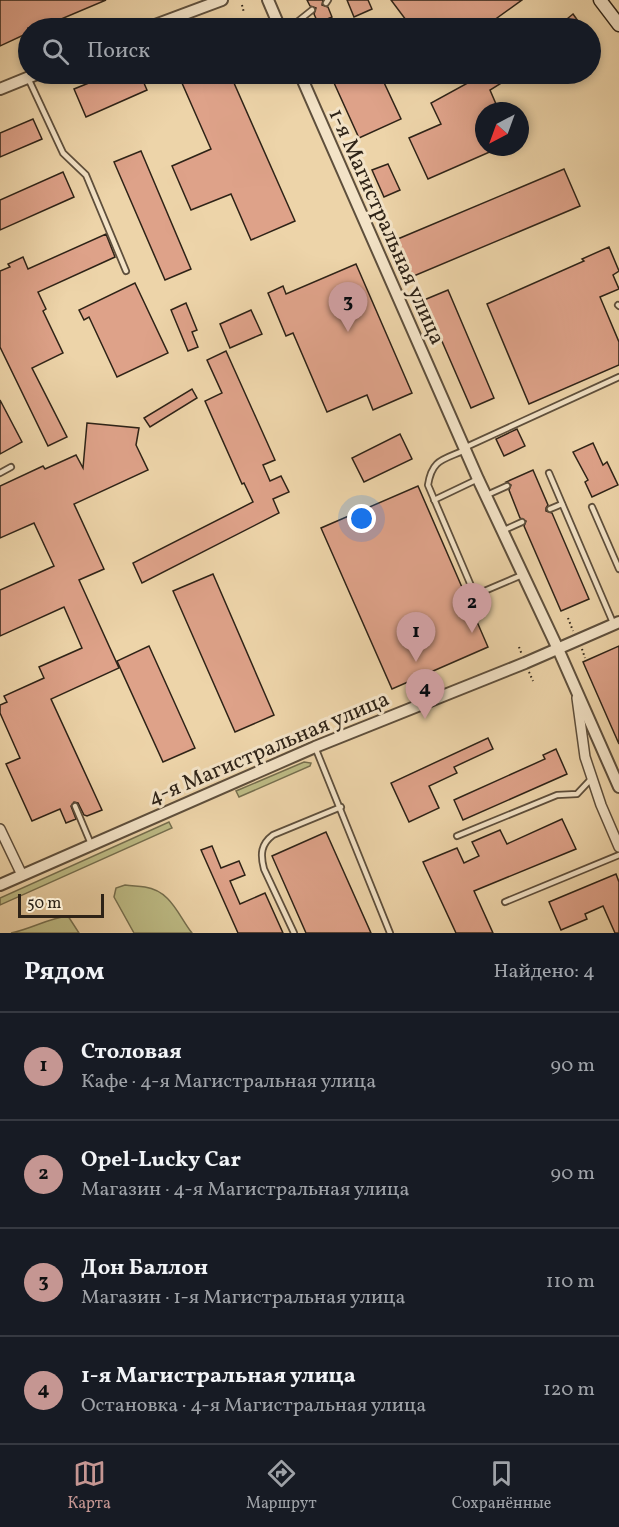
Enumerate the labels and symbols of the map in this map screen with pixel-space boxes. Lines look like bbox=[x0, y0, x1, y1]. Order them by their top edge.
north arrow bbox=[475, 102, 529, 156]
street label: 1-я Магистральная улица bbox=[320, 104, 452, 350]
pin: 3 bbox=[328, 282, 368, 332]
your location bbox=[347, 504, 376, 533]
pin: 2 bbox=[452, 584, 492, 633]
pin: 1 bbox=[396, 612, 436, 662]
pin: 4 bbox=[406, 670, 444, 719]
street label: 4-я Магистральная улица bbox=[143, 684, 395, 814]
scale bar bbox=[18, 891, 104, 918]

